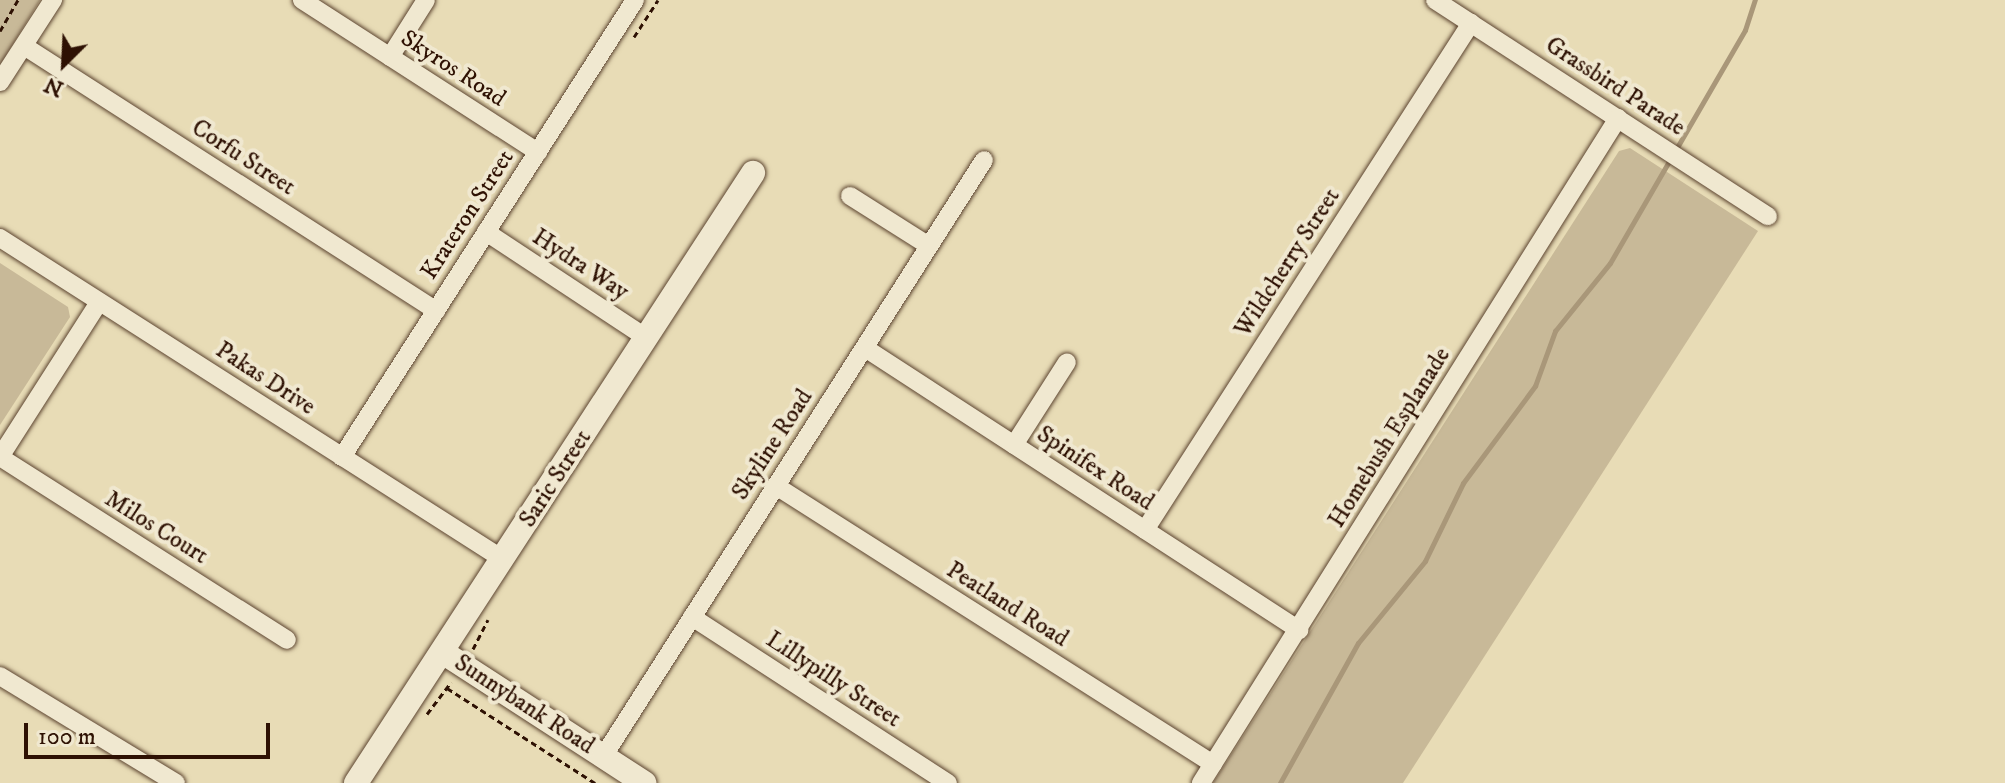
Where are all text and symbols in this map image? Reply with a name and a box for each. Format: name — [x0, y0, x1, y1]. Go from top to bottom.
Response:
north arrow — [24, 24, 104, 104]
street label: Skyros Road — [395, 24, 511, 114]
street label: Grassbird Parade — [1540, 31, 1690, 143]
text: N — [40, 70, 68, 102]
street label: Corfu Street — [186, 114, 300, 202]
street label: Krateron Street — [415, 145, 521, 285]
street label: Wildcherry Street — [1229, 183, 1347, 343]
street label: Hydra Way — [526, 223, 634, 307]
street label: Pakas Drive — [210, 336, 320, 422]
street label: Homebush Esplanade — [1323, 343, 1457, 533]
street label: Skyline Road — [727, 384, 819, 506]
street label: Spinifex Road — [1031, 421, 1159, 517]
street label: Saric Street — [514, 425, 598, 533]
street label: Milos Court — [99, 485, 213, 571]
street label: Peatland Road — [941, 556, 1073, 654]
street label: Lillypilly Street — [760, 626, 906, 734]
street label: Sunnybank Road — [449, 649, 599, 761]
scale bar — [28, 707, 274, 757]
text: 100 m — [38, 722, 96, 752]

